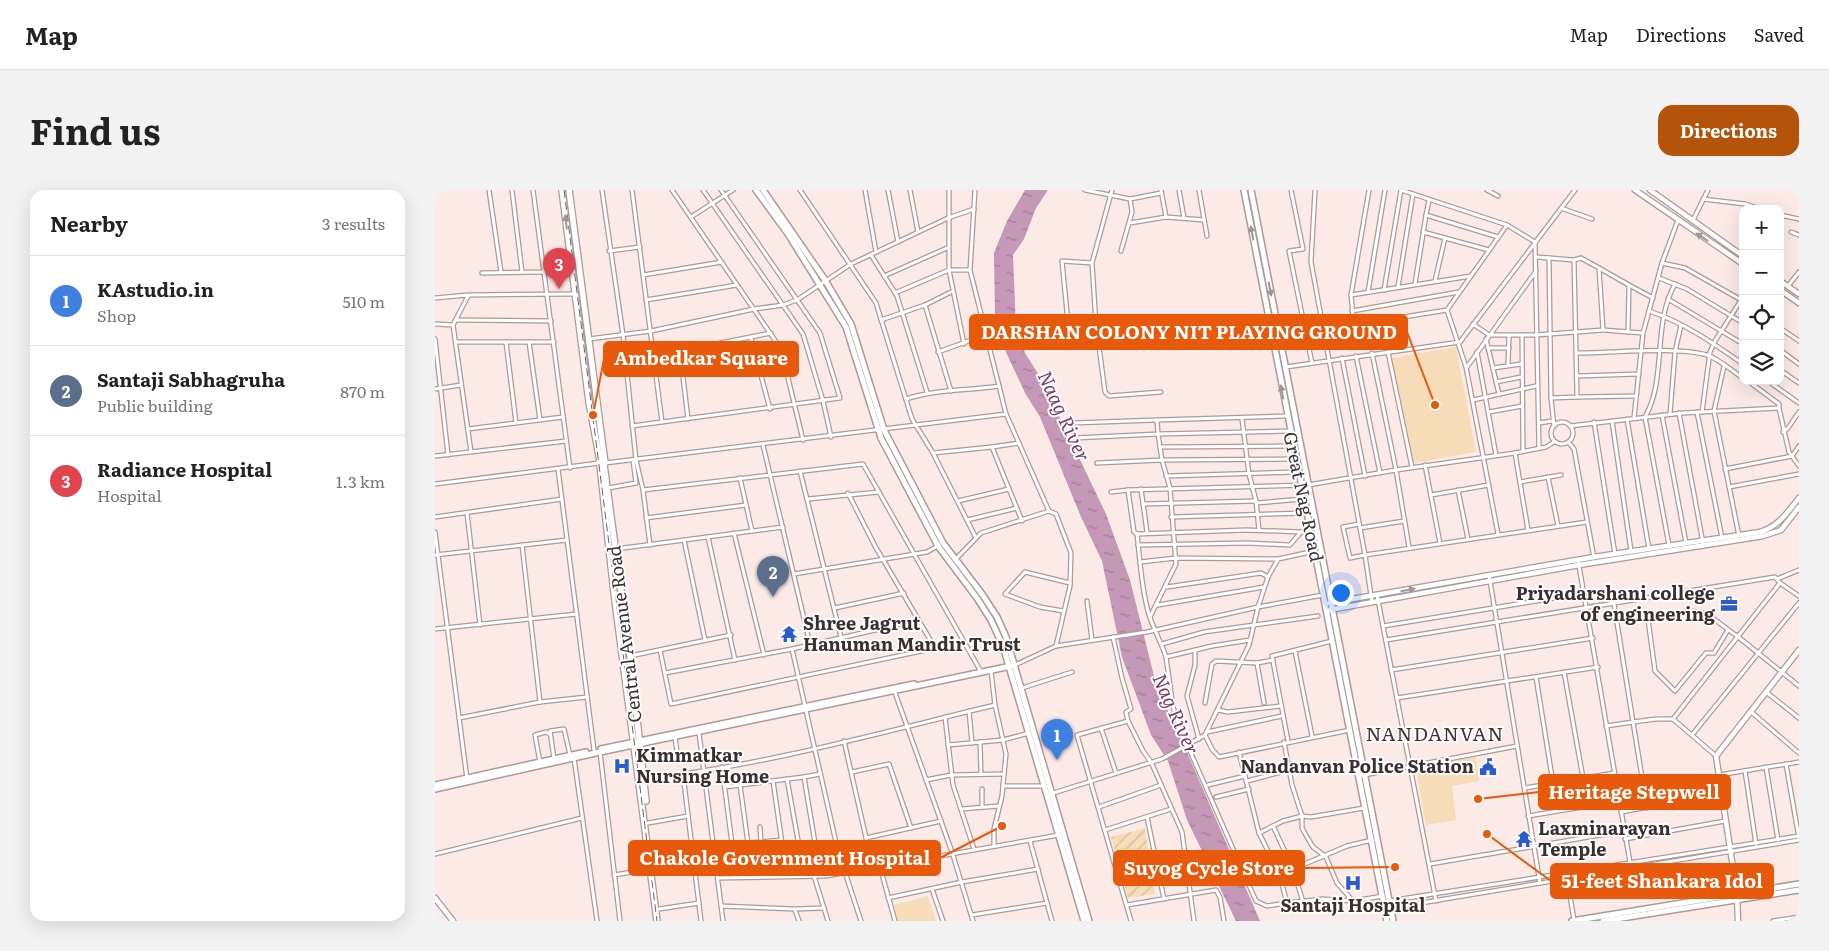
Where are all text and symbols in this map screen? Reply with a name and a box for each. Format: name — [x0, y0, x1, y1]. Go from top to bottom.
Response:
text: Map — [25, 17, 78, 52]
text: Map — [1570, 21, 1608, 48]
text: Directions — [1636, 21, 1726, 48]
text: Saved — [1754, 21, 1804, 48]
text: Find us — [30, 104, 160, 156]
button: Directions — [1658, 105, 1799, 156]
map controls — [1739, 205, 1784, 385]
button: + — [1739, 205, 1784, 250]
text: Nearby — [50, 207, 128, 238]
text: 3 results — [322, 211, 385, 235]
one-way arrow — [562, 214, 570, 230]
one-way arrow — [1248, 225, 1256, 241]
one-way arrow — [1696, 232, 1709, 241]
pin: 3 — [543, 248, 575, 289]
button: − — [1739, 250, 1784, 295]
text: KAstudio.in — [97, 275, 214, 303]
one-way arrow — [1266, 282, 1274, 297]
text: 1 — [63, 289, 69, 313]
text: 510 m — [342, 289, 385, 313]
button: locate — [1739, 295, 1784, 340]
text: Shop — [97, 303, 136, 327]
callout: DARSHAN COLONY NIT PLAYING GROUND — [970, 315, 1407, 349]
text: DARSHAN COLONY NIT PLAYING GROUND — [981, 317, 1397, 345]
button: layers — [1739, 340, 1784, 385]
callout: Ambedkar Square — [604, 342, 798, 376]
text: Ambedkar Square — [614, 343, 788, 371]
text: Santaji Sabhagruha — [97, 365, 285, 393]
water label: Naag River — [1032, 366, 1098, 466]
text: 2 — [62, 379, 70, 403]
text: 870 m — [340, 379, 385, 403]
one-way arrow — [1278, 384, 1286, 400]
text: Public building — [97, 393, 213, 417]
street label: Great Nag Road — [1278, 429, 1331, 564]
text: Radiance Hospital — [97, 455, 272, 483]
text: 3 — [62, 469, 70, 493]
text: 1.3 km — [336, 469, 385, 493]
text: Hospital — [97, 483, 162, 507]
street label: Central Avenue Road — [599, 544, 648, 724]
pin: 2 — [757, 556, 789, 597]
place label: Priyadarshani college of engineering — [1516, 579, 1716, 627]
your location — [1328, 580, 1354, 606]
one-way arrow — [1400, 585, 1416, 593]
office icon: Priyadarshani college of engineering — [1719, 594, 1739, 614]
place label: Shree Jagrut Hanuman Mandir Trust — [803, 609, 1021, 657]
temple icon: Shree Jagrut Hanuman Mandir Trust — [779, 624, 799, 644]
water label: Nag River — [1147, 669, 1207, 759]
pin: 1 — [1041, 719, 1073, 760]
district label: NANDANVAN — [1366, 719, 1504, 747]
place label: Kimmatkar Nursing Home — [636, 741, 769, 789]
place label: Nandanvan Police Station — [1240, 752, 1474, 779]
hospital icon: Kimmatkar Nursing Home — [612, 756, 632, 776]
public building icon: Nandanvan Police Station — [1478, 757, 1498, 777]
callout: Heritage Stepwell — [1539, 775, 1730, 809]
text: Heritage Stepwell — [1548, 777, 1720, 805]
place label: Laxminarayan Temple — [1538, 814, 1671, 862]
temple icon: Laxminarayan Temple — [1514, 829, 1534, 849]
callout: Chakole Government Hospital — [629, 841, 940, 875]
text: Chakole Government Hospital — [640, 843, 931, 871]
callout: Suyog Cycle Store — [1114, 851, 1304, 885]
text: Suyog Cycle Store — [1124, 853, 1294, 881]
callout: 51-feet Shankara Idol — [1551, 864, 1773, 898]
text: 51-feet Shankara Idol — [1561, 866, 1763, 894]
hospital icon: Santaji Hospital — [1343, 873, 1363, 893]
place label: Santaji Hospital — [1280, 891, 1426, 918]

